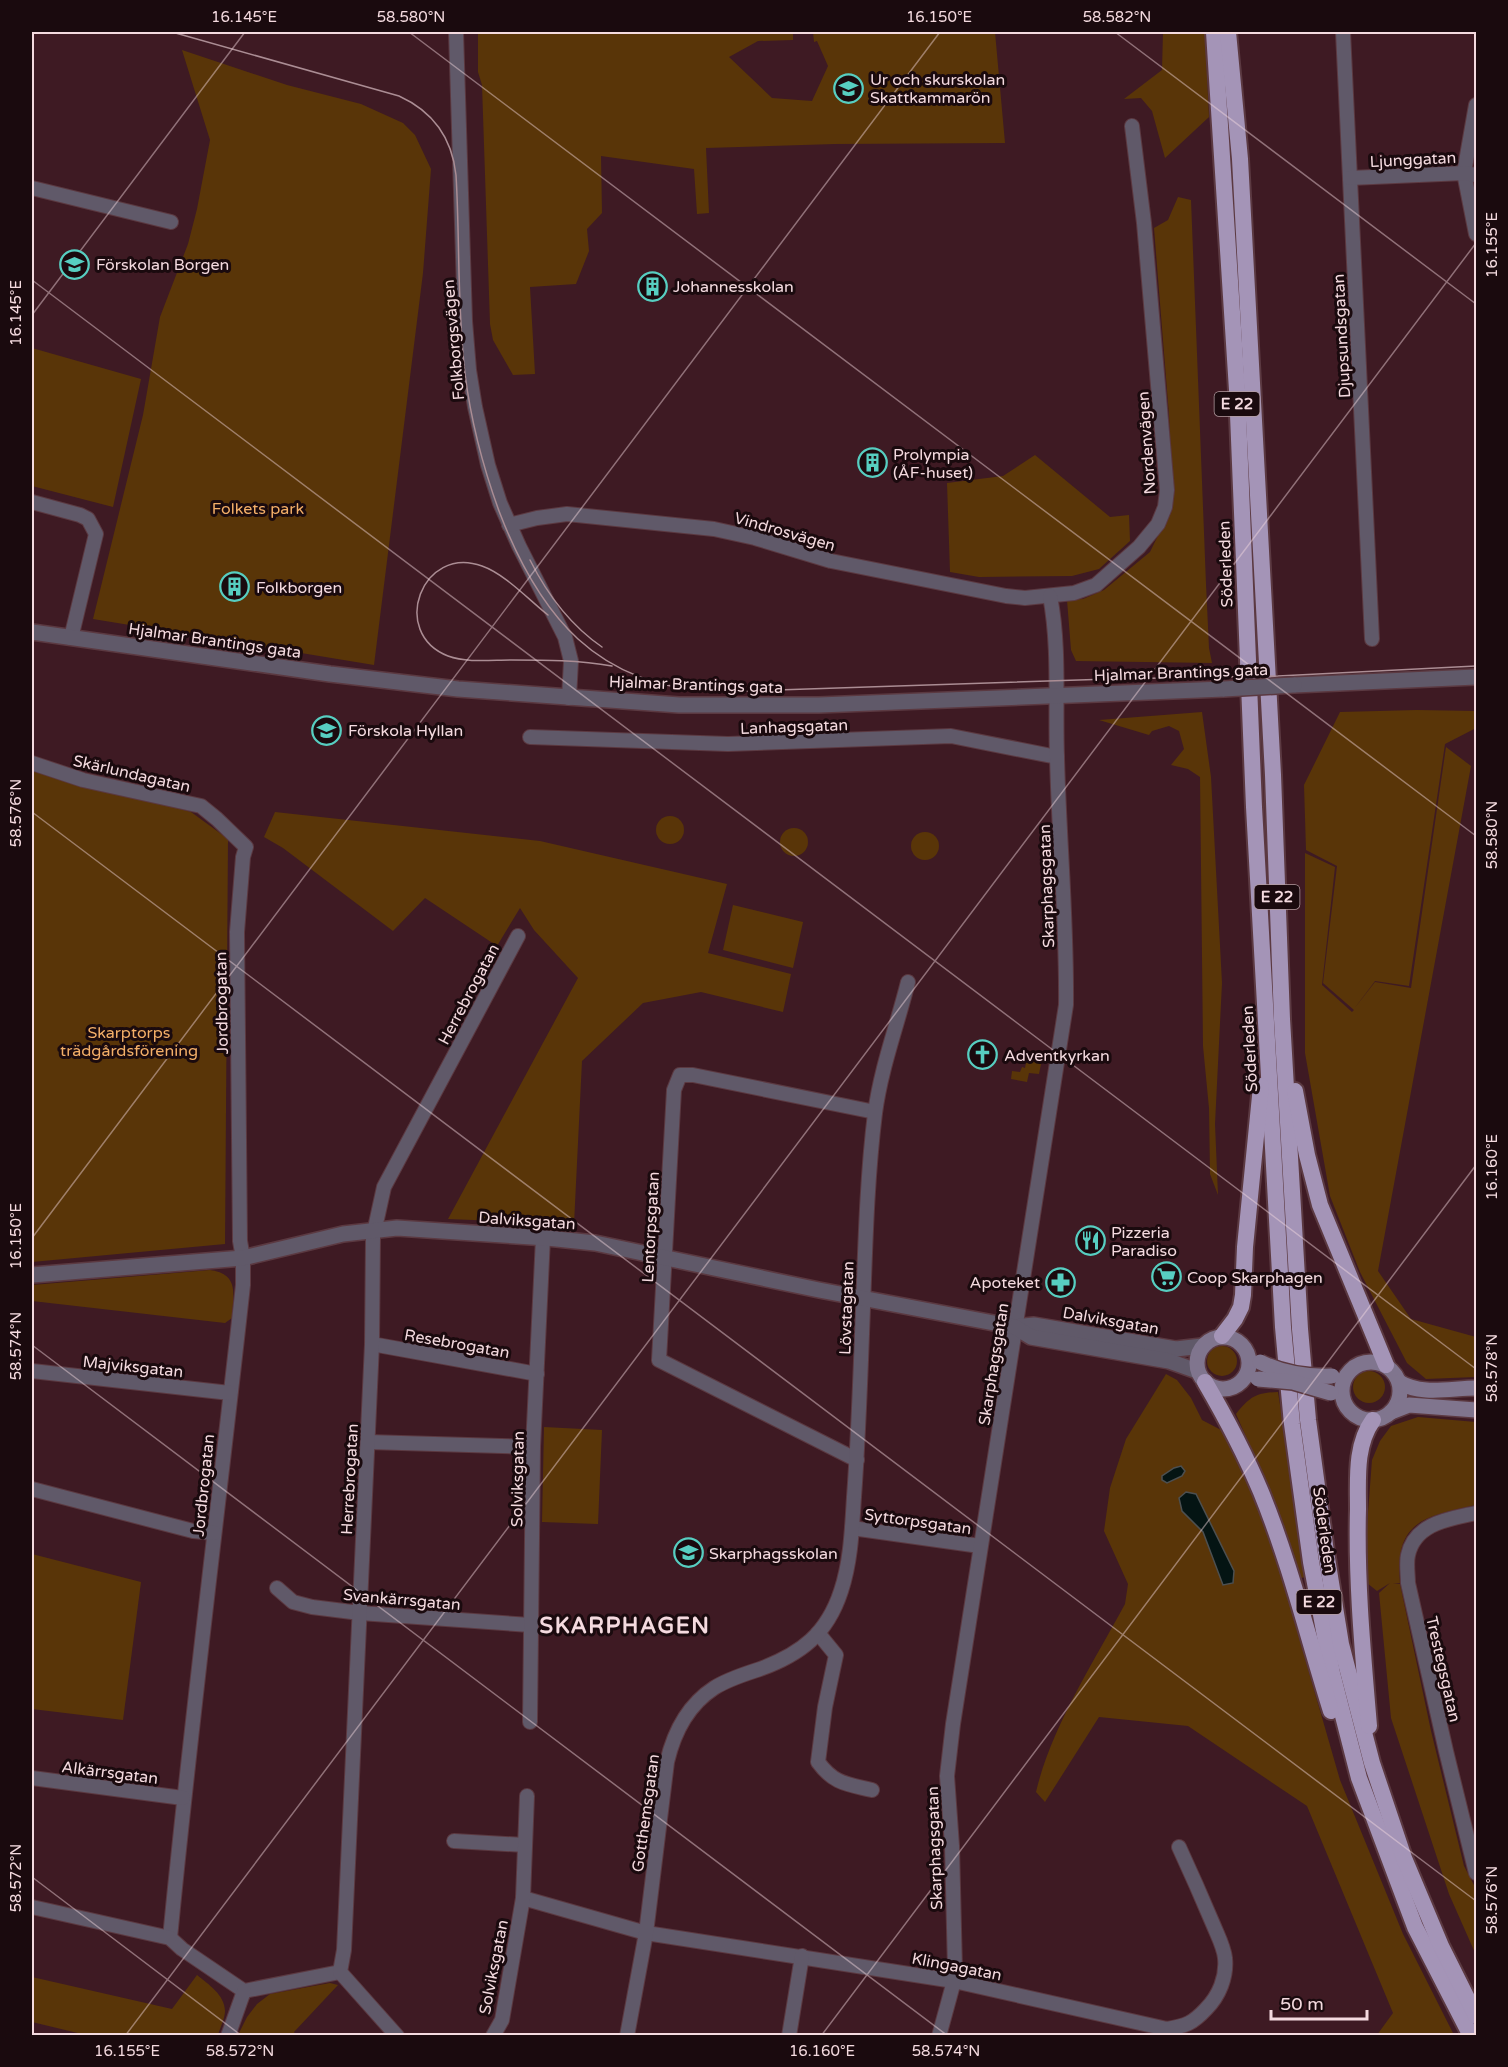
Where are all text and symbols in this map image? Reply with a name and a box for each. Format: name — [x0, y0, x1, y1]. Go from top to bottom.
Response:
text: 16.145°E — [211, 8, 277, 26]
text: 58.580°N — [377, 8, 445, 26]
text: 16.150°E — [906, 8, 972, 26]
text: 58.582°N — [1083, 8, 1151, 26]
place label: Ur och skurskolan Skattkammarön — [870, 70, 1005, 108]
school or university icon: Ur och skurskolan Skattkammarön — [833, 72, 865, 104]
street label: Ljunggatan — [1369, 148, 1457, 172]
text: 16.155°E — [1483, 212, 1501, 278]
school or university icon: Förskolan Borgen — [59, 248, 91, 280]
place label: Förskolan Borgen — [96, 255, 229, 275]
building icon: Johannesskolan — [636, 270, 668, 302]
street label: Djupsundsgatan — [1329, 273, 1355, 399]
place label: Johannesskolan — [673, 277, 794, 297]
street label: Folkborgsvägen — [439, 279, 469, 401]
text: 16.145°E — [7, 280, 25, 346]
street label: Nordenvägen — [1133, 391, 1161, 495]
road number: E 22 — [1214, 392, 1260, 416]
place label: Prolympia (ÅF-huset) — [893, 445, 973, 483]
building icon: Prolympia (ÅF-huset) — [856, 447, 888, 479]
park label: Folkets park — [212, 499, 304, 519]
street label: Vindrosvägen — [732, 508, 838, 556]
street label: Söderleden — [1214, 520, 1238, 608]
building icon: Folkborgen — [219, 571, 251, 603]
place label: Folkborgen — [256, 578, 342, 598]
street label: Hjalmar Brantings gata — [127, 619, 303, 663]
street label: Hjalmar Brantings gata — [1094, 660, 1269, 686]
street label: Hjalmar Brantings gata — [608, 672, 783, 698]
school or university icon: Förskola Hyllan — [311, 714, 343, 746]
street label: Lanhagsgatan — [740, 715, 848, 739]
place label: Förskola Hyllan — [348, 721, 463, 741]
street label: Skärlundagatan — [71, 751, 192, 797]
text: 58.576°N — [7, 779, 25, 847]
text: 58.580°N — [1483, 801, 1501, 869]
street label: Skarphagsgatan — [1035, 824, 1059, 948]
road number: E 22 — [1254, 885, 1300, 909]
street label: Herrebrogatan — [434, 941, 504, 1048]
street label: Jordbrogatan — [211, 952, 233, 1054]
street label: Söderleden — [1238, 1005, 1262, 1093]
park label: Skarptorps trädgårdsförening — [60, 1023, 198, 1061]
church icon: Adventkyrkan — [967, 1039, 999, 1071]
place label: Adventkyrkan — [1004, 1046, 1110, 1066]
text: 16.160°E — [1483, 1134, 1501, 1200]
street label: Lentorpsgatan — [638, 1171, 664, 1283]
text: 16.150°E — [7, 1203, 25, 1269]
street label: Dalviksgatan — [478, 1208, 576, 1234]
place label: Pizzeria Paradiso — [1111, 1223, 1177, 1261]
restaurant icon: Pizzeria Paradiso — [1074, 1225, 1106, 1257]
street label: Lövstagatan — [835, 1261, 859, 1355]
supermarket icon: Coop Skarphagen — [1150, 1261, 1182, 1293]
pharmacy icon: Apoteket — [1045, 1266, 1077, 1298]
place label: Coop Skarphagen — [1187, 1268, 1323, 1288]
place label: Apoteket — [970, 1273, 1040, 1293]
street label: Skarphagsgatan — [974, 1301, 1014, 1427]
street label: Dalviksgatan — [1061, 1303, 1161, 1339]
text: 58.574°N — [7, 1312, 25, 1380]
street label: Resebrogatan — [403, 1325, 511, 1363]
text: 58.578°N — [1483, 1334, 1501, 1402]
street label: Majviksgatan — [82, 1352, 184, 1382]
street label: Herrebrogatan — [337, 1423, 363, 1535]
street label: Solviksgatan — [507, 1431, 529, 1527]
street label: Jordbrogatan — [189, 1433, 219, 1537]
street label: Söderleden — [1308, 1486, 1340, 1575]
street label: Syttorpsgatan — [863, 1505, 973, 1539]
school or university icon: Skarphagsskolan — [672, 1537, 704, 1569]
place label: Skarphagsskolan — [709, 1544, 838, 1564]
street label: Svankärrsgatan — [342, 1585, 461, 1615]
road number: E 22 — [1296, 1590, 1342, 1614]
district label: SKARPHAGEN — [540, 1613, 710, 1639]
street label: Trestegsgatan — [1421, 1614, 1465, 1724]
street label: Gotthemsgatan — [628, 1753, 664, 1873]
street label: Alkärrsgatan — [60, 1757, 159, 1789]
street label: Skarphagsgatan — [923, 1786, 947, 1910]
text: 58.572°N — [7, 1844, 25, 1912]
text: 58.576°N — [1483, 1866, 1501, 1934]
street label: Solviksgatan — [475, 1918, 513, 2016]
street label: Klingagatan — [910, 1948, 1004, 1986]
scale bar — [1271, 1983, 1367, 2021]
text: 50 m — [1280, 1993, 1324, 2015]
text: 16.155°E — [94, 2042, 160, 2060]
text: 58.572°N — [206, 2042, 274, 2060]
text: 16.160°E — [789, 2042, 855, 2060]
text: 58.574°N — [912, 2042, 980, 2060]

